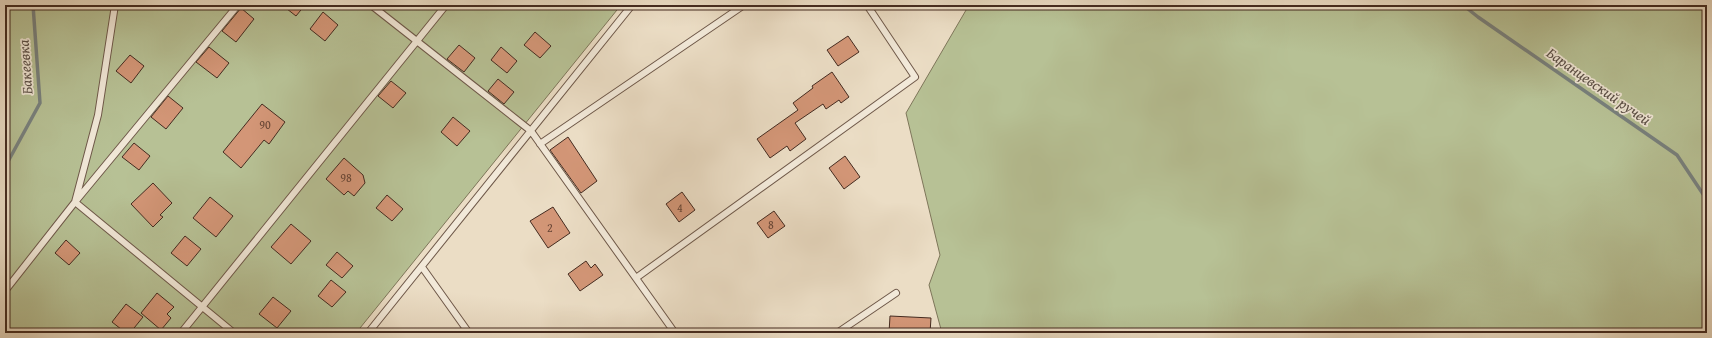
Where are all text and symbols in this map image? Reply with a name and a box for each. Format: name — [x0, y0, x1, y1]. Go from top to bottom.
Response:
water label: Бакеевка — [13, 39, 37, 95]
water label: Баранцевский ручей — [1543, 42, 1656, 130]
house number: 90 — [259, 116, 271, 133]
house number: 98 — [340, 169, 352, 186]
house number: 4 — [677, 199, 683, 216]
house number: 8 — [768, 216, 774, 233]
house number: 2 — [547, 219, 553, 236]

